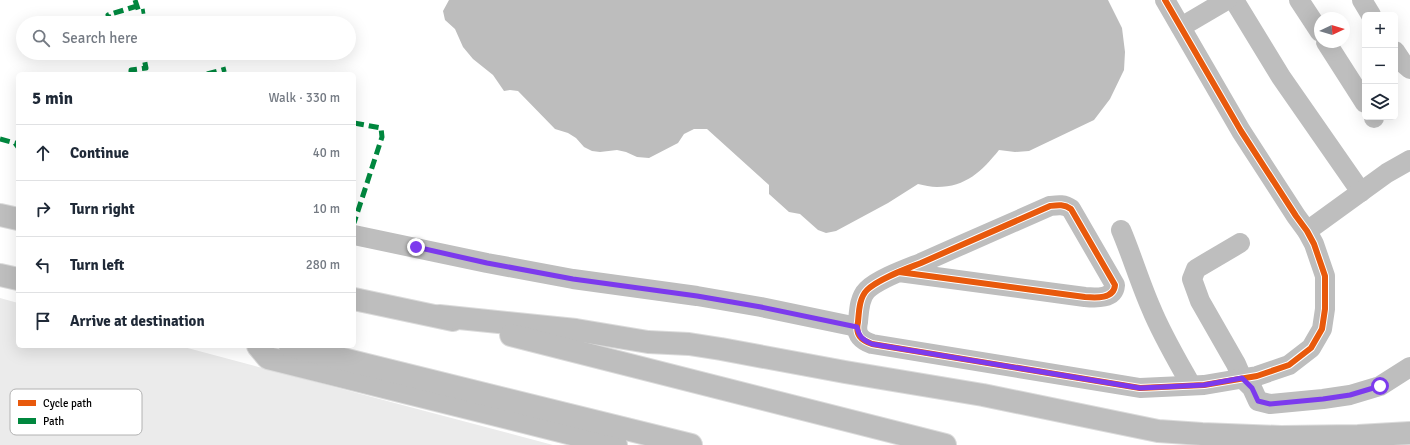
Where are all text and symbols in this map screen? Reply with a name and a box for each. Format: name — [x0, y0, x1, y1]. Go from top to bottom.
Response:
north arrow — [1314, 12, 1350, 48]
map controls — [1362, 12, 1398, 120]
button: + — [1362, 12, 1398, 48]
search box — [16, 16, 356, 60]
icon: search — [30, 27, 52, 49]
text: Search here — [62, 29, 138, 47]
button: − — [1362, 48, 1398, 84]
button: layers — [1362, 84, 1398, 120]
text: 5 min — [32, 88, 73, 109]
text: Walk · 330 m — [269, 90, 340, 106]
icon: ahead — [32, 142, 54, 164]
text: Continue — [70, 144, 129, 162]
text: 40 m — [313, 145, 340, 161]
icon: right — [32, 198, 54, 220]
text: Turn right — [70, 200, 135, 218]
text: 10 m — [313, 201, 340, 217]
route end — [407, 238, 425, 256]
icon: left — [32, 254, 54, 276]
text: Turn left — [70, 256, 124, 274]
text: 280 m — [306, 257, 340, 273]
icon: arrive — [32, 310, 54, 332]
text: Arrive at destination — [70, 312, 205, 330]
route start — [1371, 377, 1389, 395]
legend — [10, 389, 142, 435]
text: Cycle path — [43, 397, 92, 410]
text: Path — [43, 415, 64, 428]

